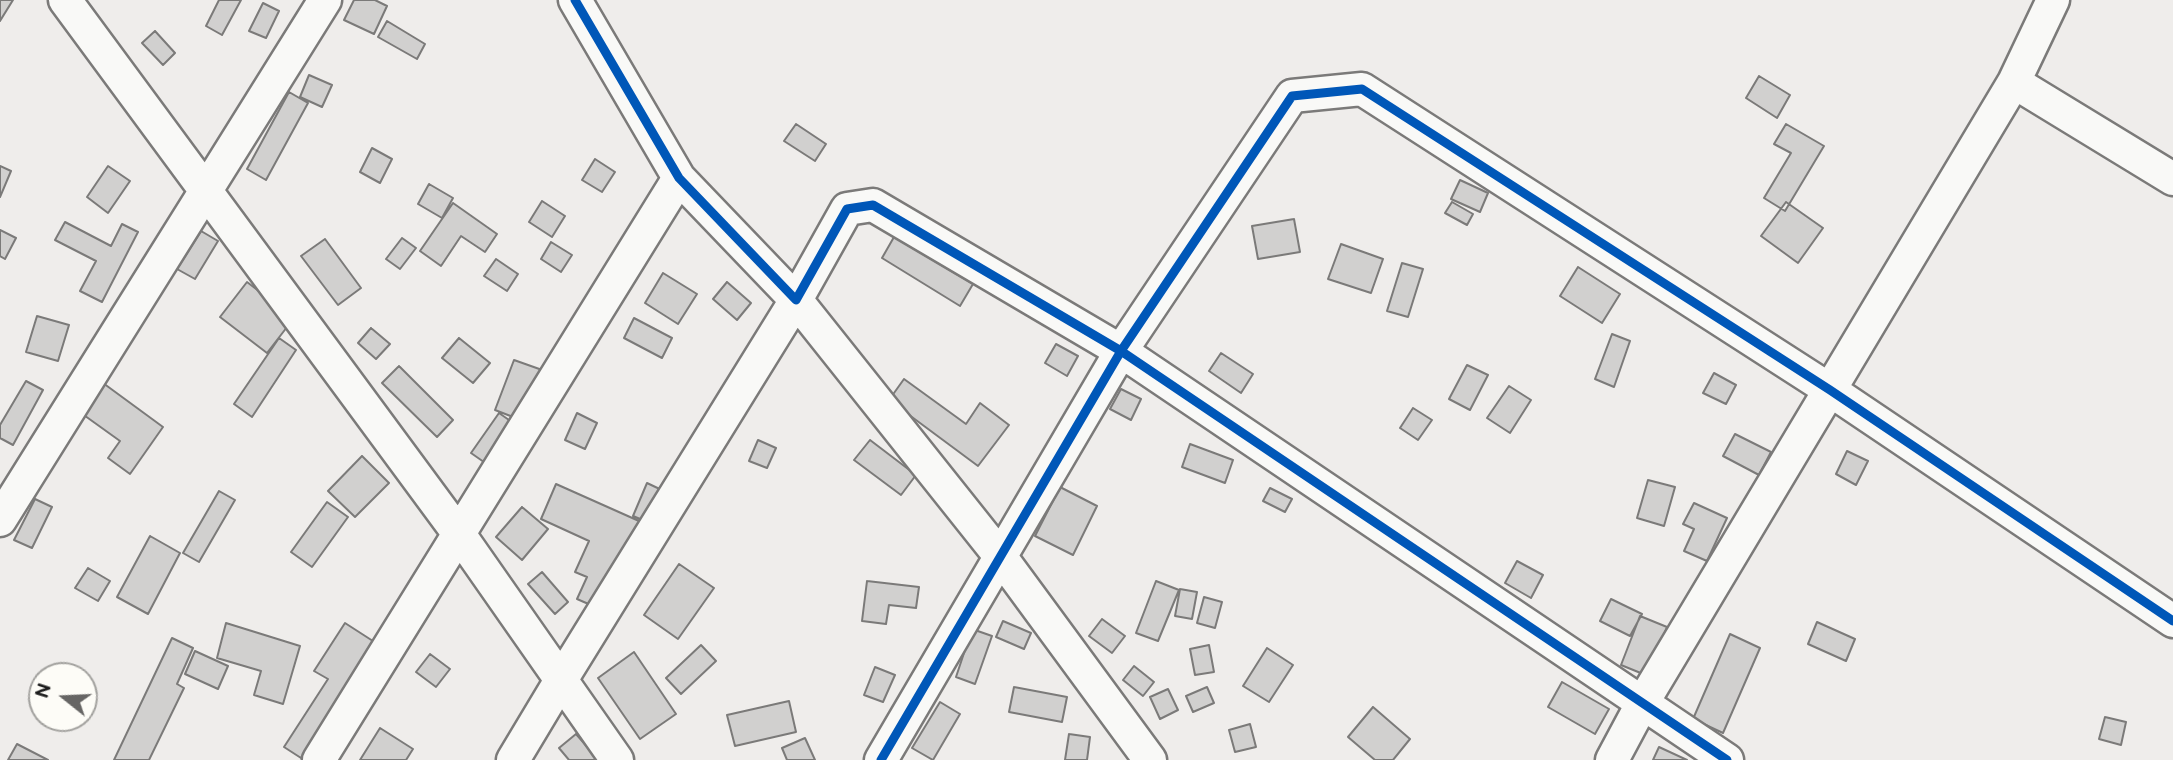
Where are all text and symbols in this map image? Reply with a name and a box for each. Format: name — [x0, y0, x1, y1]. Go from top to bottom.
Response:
north arrow — [28, 662, 98, 732]
text: N — [31, 681, 58, 701]

